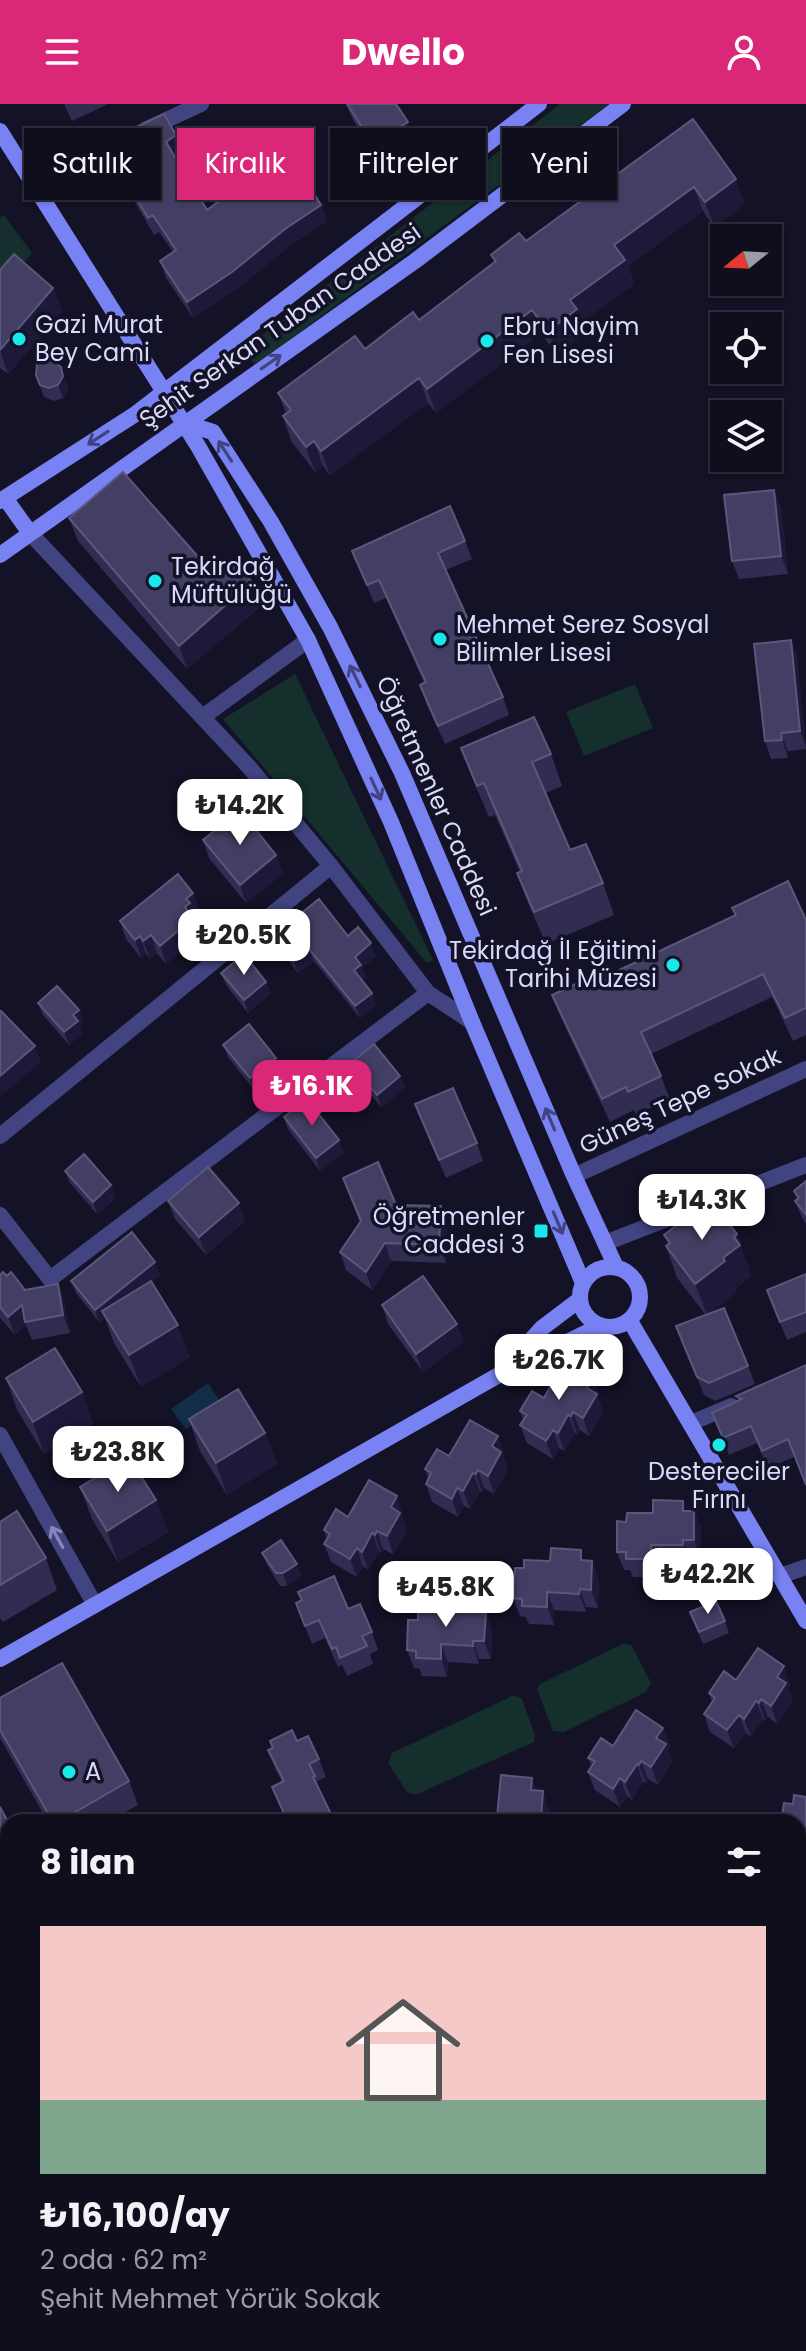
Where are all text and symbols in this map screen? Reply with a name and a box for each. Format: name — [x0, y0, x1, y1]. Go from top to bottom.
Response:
text: Dwello — [341, 27, 465, 78]
icon: menu — [40, 30, 84, 74]
icon: person — [722, 30, 766, 74]
chip: Satılık — [24, 128, 161, 200]
chip: Kiralık — [177, 128, 314, 200]
chip: Filtreler — [330, 128, 486, 200]
chip: Yeni — [502, 128, 617, 200]
street label: Şehit Serkan Tuban Caddesi — [132, 216, 427, 436]
north arrow — [710, 224, 782, 296]
map controls — [710, 224, 782, 472]
place label: Gazi Murat Bey Cami — [35, 308, 163, 369]
place label: Ebru Nayim Fen Lisesi — [503, 310, 640, 371]
button: locate — [710, 312, 782, 384]
marker: Gazi Murat Bey Cami — [10, 330, 28, 348]
marker: Ebru Nayim Fen Lisesi — [478, 332, 496, 350]
one-way arrow — [259, 354, 281, 370]
button: layers — [710, 400, 782, 472]
one-way arrow — [87, 430, 109, 447]
one-way arrow — [217, 440, 233, 463]
place label: Tekirdağ Müftülüğü — [171, 550, 292, 611]
marker: Tekirdağ Müftülüğü — [146, 572, 164, 590]
place label: Mehmet Serez Sosyal Bilimler Lisesi — [456, 608, 709, 669]
marker: Mehmet Serez Sosyal Bilimler Lisesi — [431, 630, 449, 648]
one-way arrow — [347, 665, 362, 689]
street label: Öğretmenler Caddesi — [369, 671, 504, 921]
one-way arrow — [369, 777, 384, 801]
pin: ₺14.2K — [175, 779, 305, 847]
text: ₺14.2K — [195, 787, 285, 823]
pin: ₺20.5K — [179, 909, 309, 977]
text: ₺20.5K — [196, 917, 292, 953]
place label: Tekirdağ İl Eğitimi Tarihi Müzesi — [449, 934, 657, 995]
marker: Tekirdağ İl Eğitimi Tarihi Müzesi — [664, 956, 682, 974]
street label: Güneş Tepe Sokak — [574, 1039, 787, 1162]
pin: ₺16.1K — [247, 1060, 377, 1128]
text: ₺16.1K — [270, 1068, 354, 1104]
one-way arrow — [541, 1107, 556, 1132]
pin: ₺14.3K — [637, 1174, 767, 1242]
text: ₺14.3K — [657, 1182, 747, 1218]
place label: Öğretmenler Caddesi 3 — [373, 1200, 525, 1261]
one-way arrow — [551, 1210, 566, 1235]
marker: Öğretmenler Caddesi 3 — [532, 1222, 550, 1240]
pin: ₺26.7K — [494, 1334, 624, 1402]
text: ₺26.7K — [513, 1342, 605, 1378]
pin: ₺23.8K — [53, 1426, 183, 1494]
text: ₺23.8K — [71, 1434, 165, 1470]
marker: Destereciler Fırını — [710, 1436, 728, 1454]
place label: Destereciler Fırını — [648, 1455, 790, 1516]
one-way arrow — [48, 1525, 64, 1549]
pin: ₺42.2K — [643, 1548, 773, 1616]
text: ₺42.2K — [661, 1556, 755, 1592]
pin: ₺45.8K — [381, 1561, 511, 1629]
text: ₺45.8K — [397, 1569, 495, 1605]
place label: A — [85, 1755, 101, 1788]
marker: A — [60, 1763, 78, 1781]
text: 8 ilan — [40, 1838, 135, 1886]
icon: filters — [722, 1840, 766, 1884]
icon: home — [331, 1978, 475, 2122]
text: ₺16,100/ay — [40, 2191, 230, 2239]
text: 2 oda · 62 m² — [40, 2242, 207, 2278]
text: Şehit Mehmet Yörük Sokak — [40, 2281, 380, 2317]

